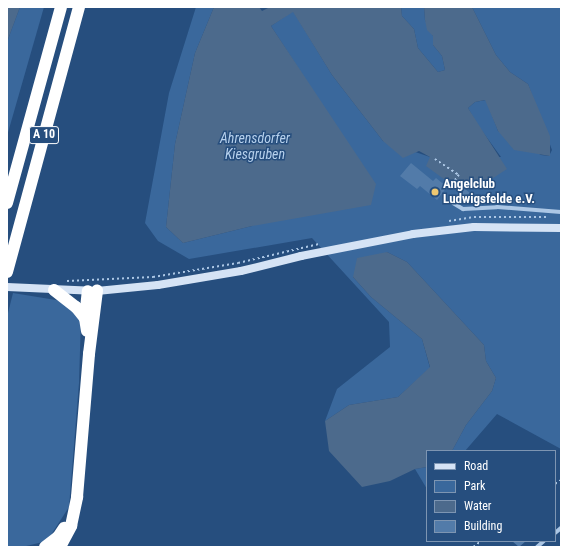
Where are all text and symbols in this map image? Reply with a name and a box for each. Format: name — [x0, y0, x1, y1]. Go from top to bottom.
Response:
road number: A 10 — [28, 125, 60, 145]
water label: Ahrensdorfer Kiesgruben — [220, 130, 290, 162]
place label: Angelclub Ludwigsfelde e.V. — [443, 177, 535, 208]
marker: Angelclub Ludwigsfelde e.V. — [430, 187, 440, 197]
legend — [426, 450, 556, 542]
text: Road — [464, 459, 488, 473]
text: Park — [464, 479, 485, 493]
text: Water — [464, 499, 492, 513]
text: Building — [464, 519, 502, 533]

